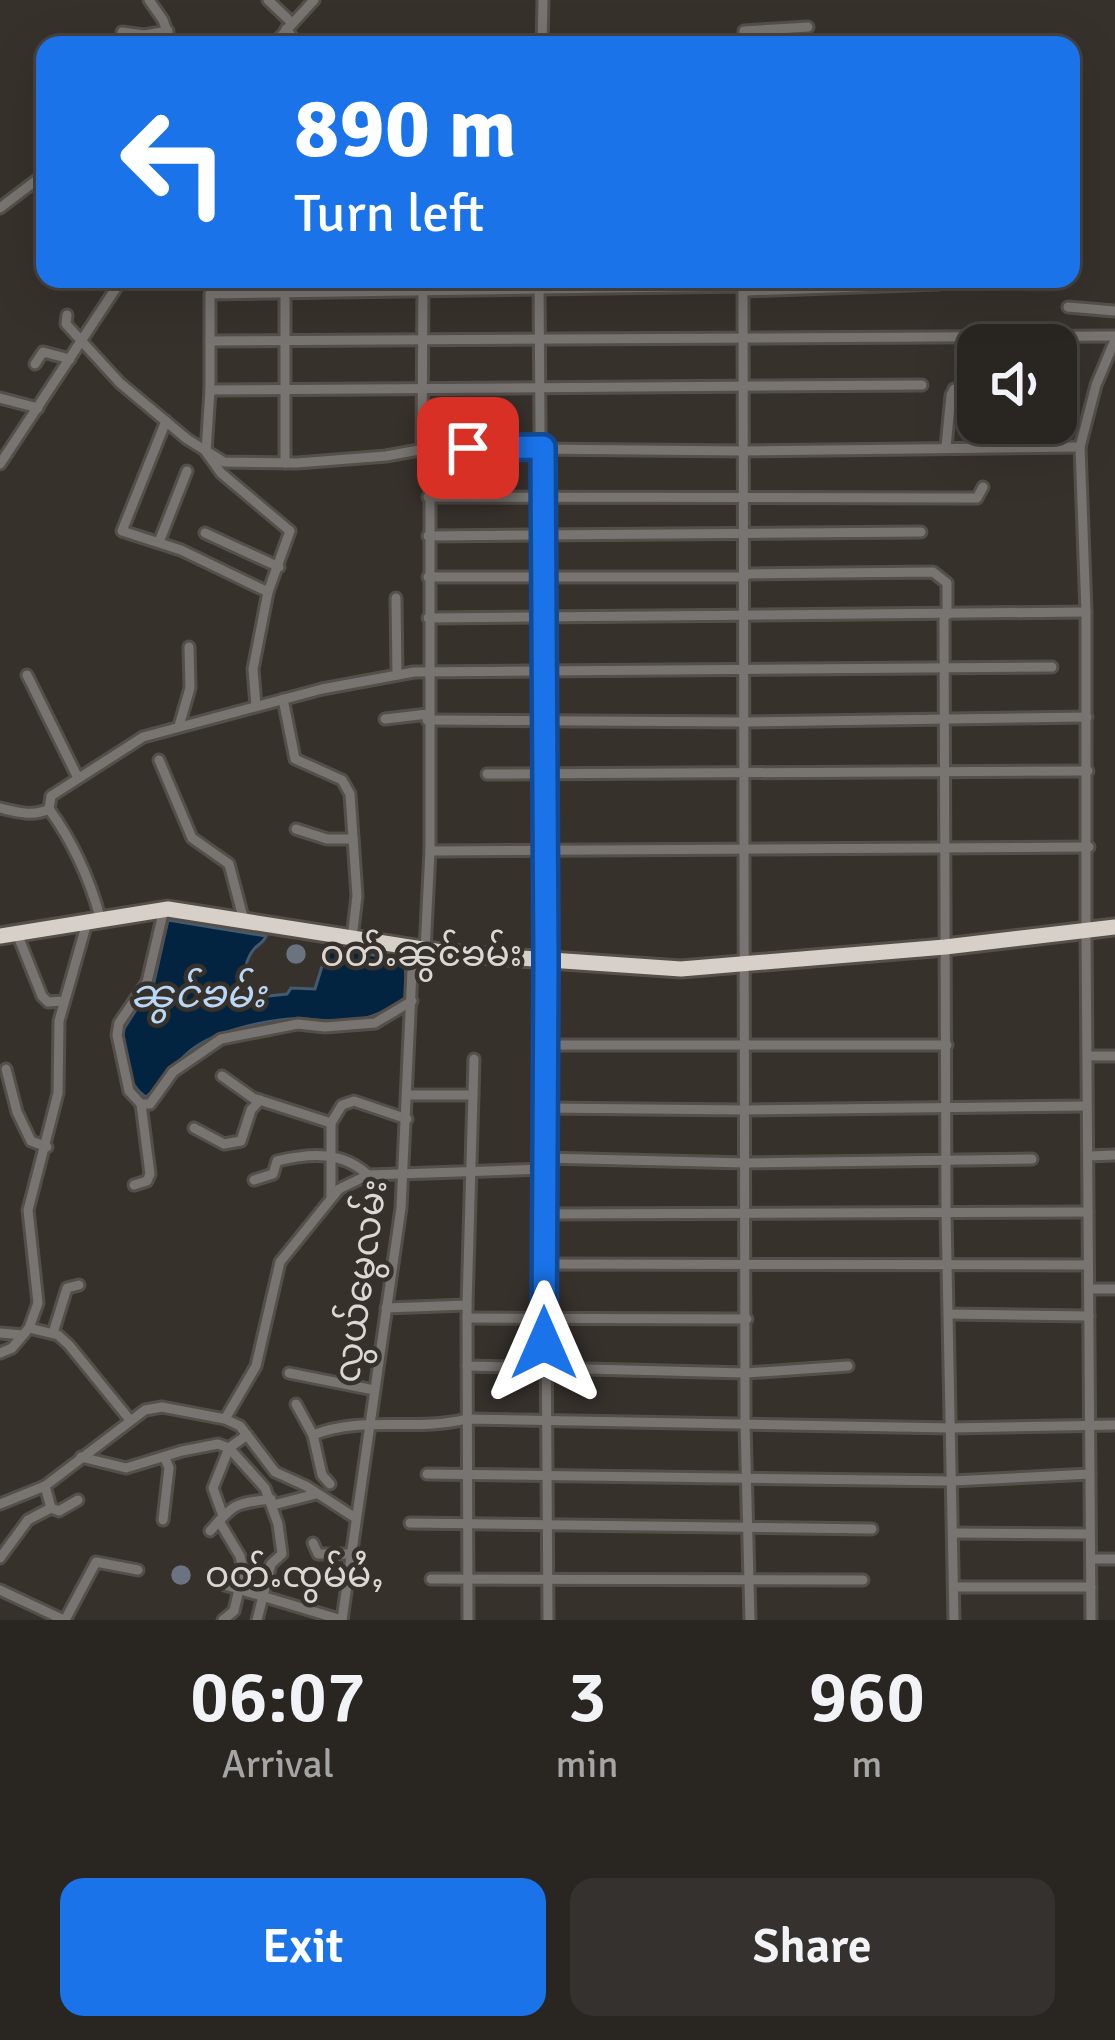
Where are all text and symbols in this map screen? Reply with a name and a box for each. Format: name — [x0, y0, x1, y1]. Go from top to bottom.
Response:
text: 890 m — [294, 77, 516, 181]
icon: left — [96, 84, 252, 240]
text: Turn left — [294, 180, 484, 247]
map controls — [957, 324, 1077, 444]
button: sound — [957, 324, 1077, 444]
pin — [417, 397, 519, 499]
icon: arrive — [435, 415, 501, 481]
place label: ဝတ်ႉၼွင်ၶမ်း — [320, 929, 522, 982]
marker: ဝတ်ႉၼွင်ၶမ်း — [283, 941, 309, 967]
water label: ၼွင်ၶမ်း — [130, 967, 268, 1024]
street label: လွယ်မွေလမ်း — [321, 1176, 402, 1386]
position arrow — [481, 1280, 607, 1406]
place label: ဝတ်ႉၸွမ်မႆႇ — [205, 1550, 384, 1603]
marker: ဝတ်ႉၸွမ်မႆႇ — [168, 1562, 194, 1588]
text: 06:07 — [190, 1653, 366, 1742]
text: 3 — [568, 1653, 607, 1742]
text: 960 — [808, 1653, 925, 1742]
text: Arrival — [222, 1740, 334, 1788]
text: min — [556, 1740, 619, 1788]
text: m — [851, 1740, 882, 1788]
button: Exit — [60, 1878, 546, 2016]
button: Share — [570, 1878, 1055, 2016]

